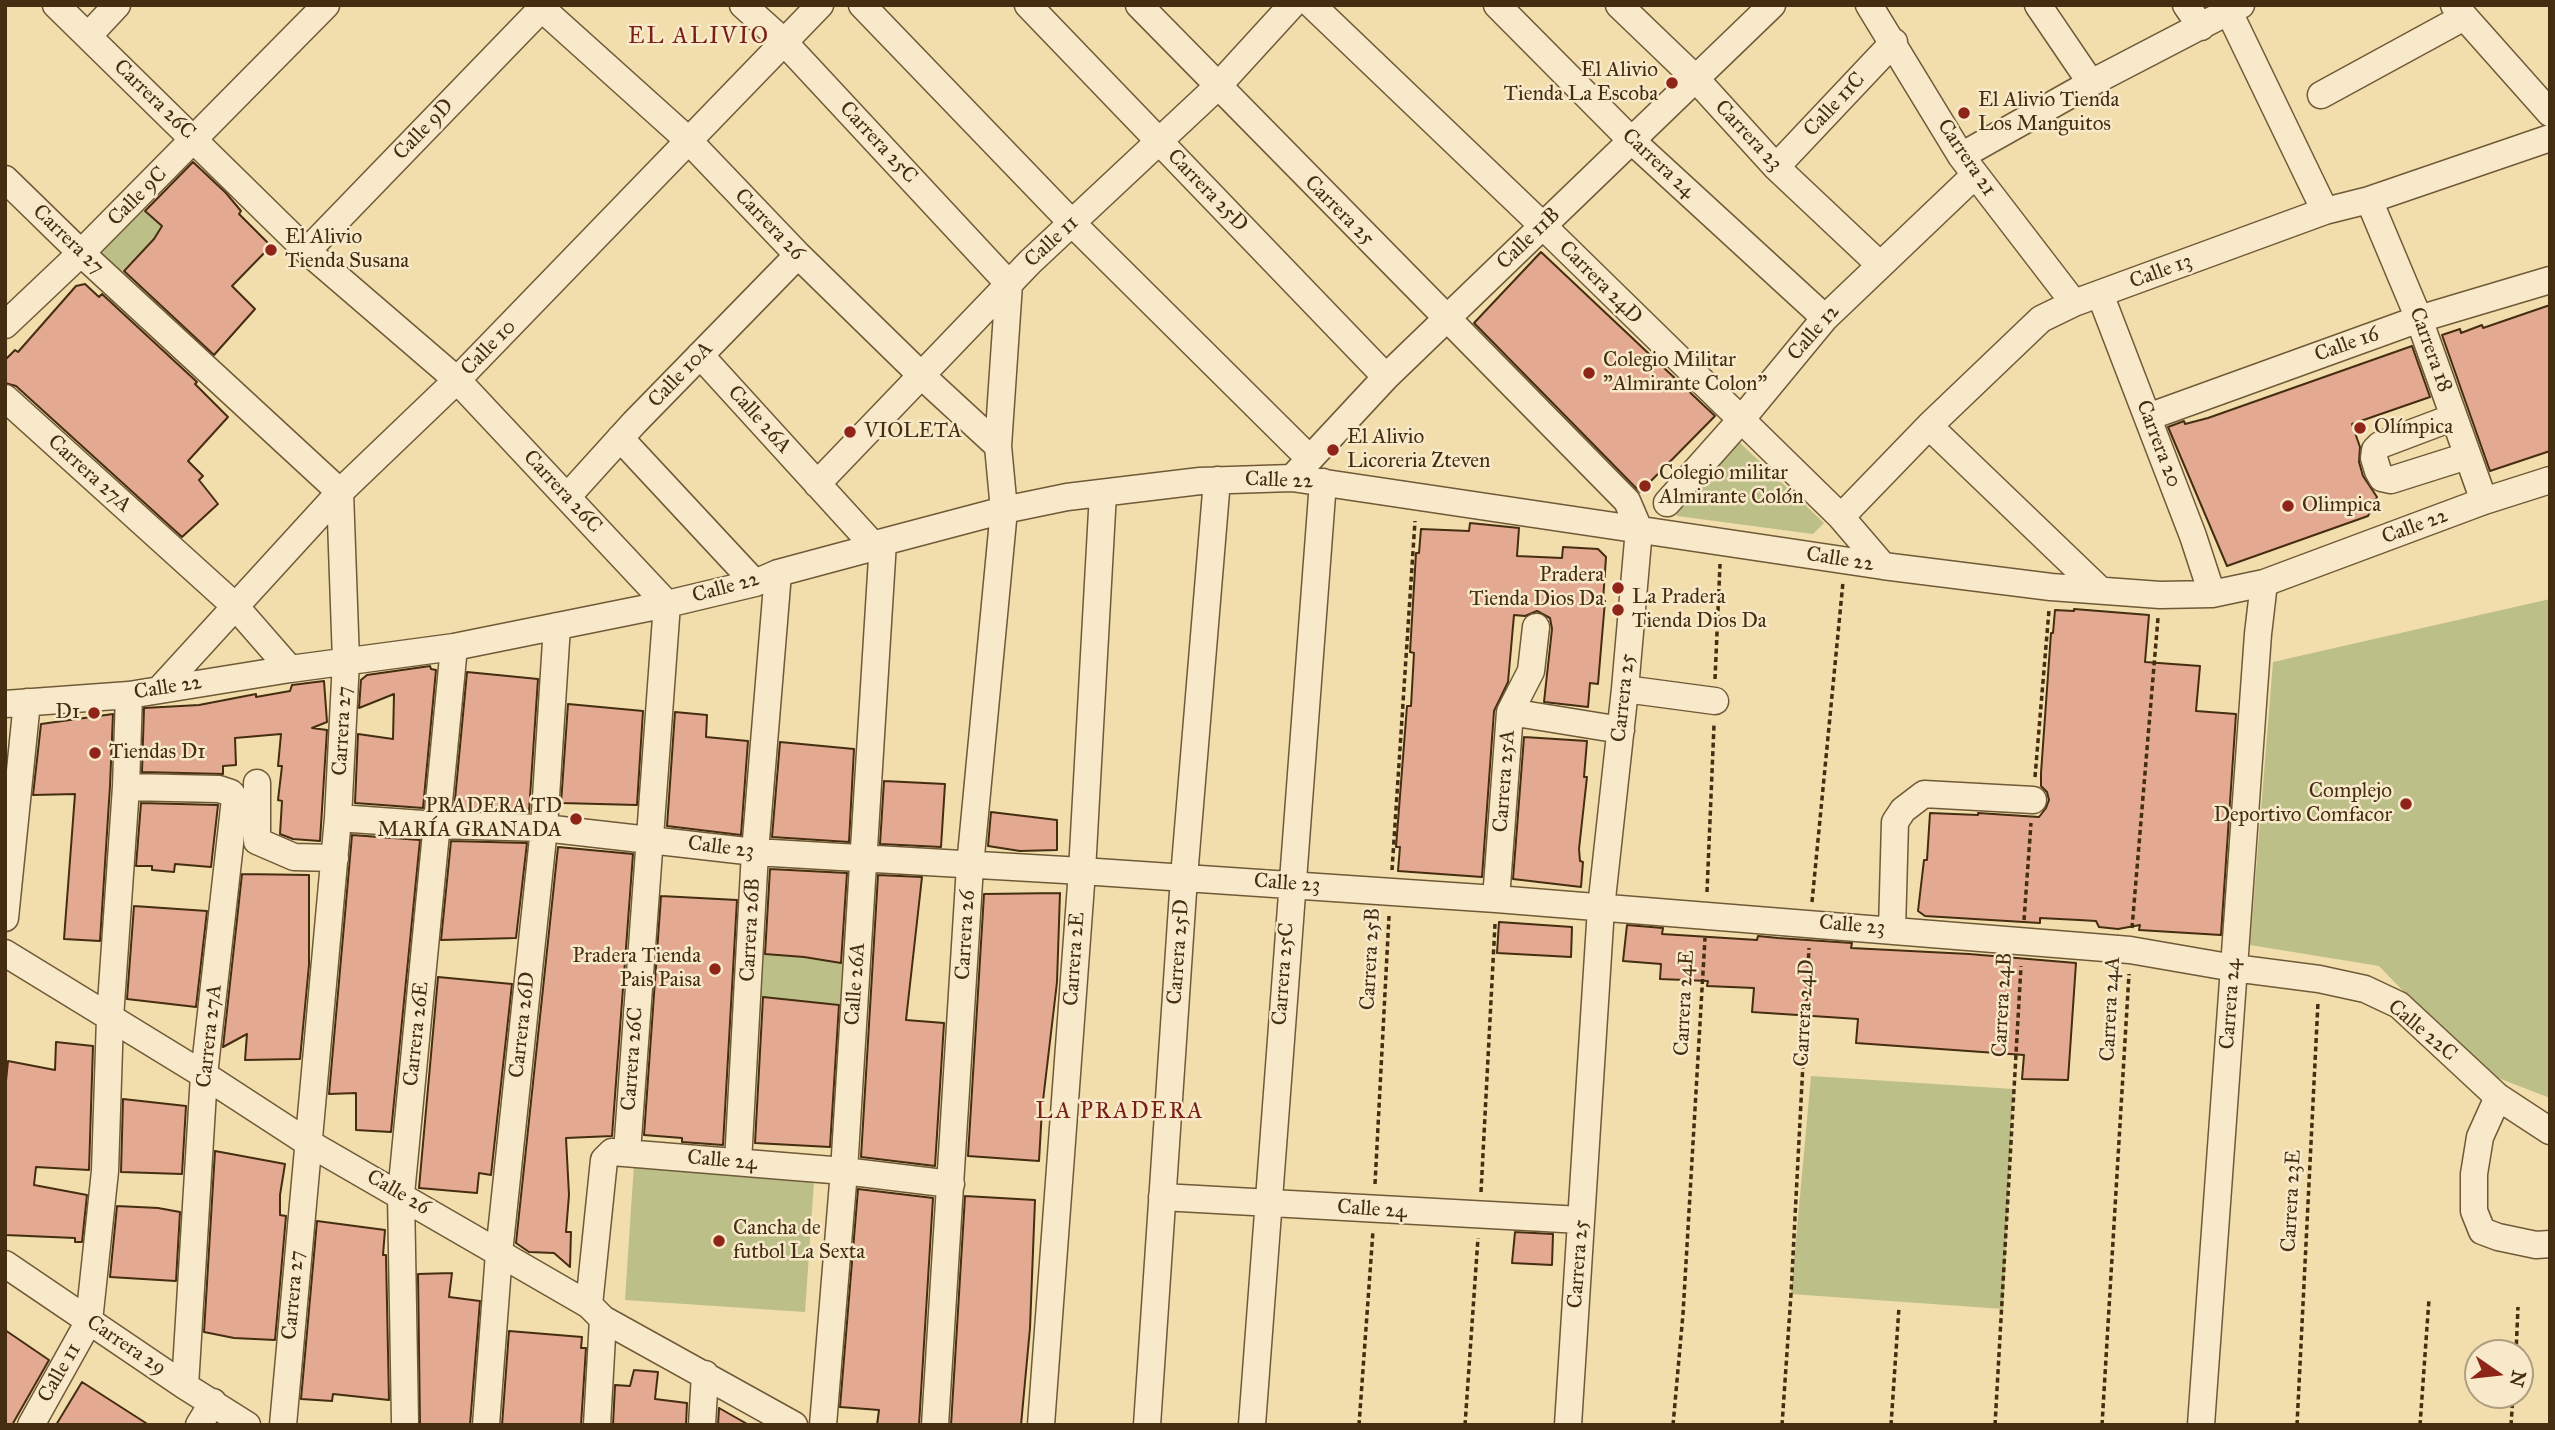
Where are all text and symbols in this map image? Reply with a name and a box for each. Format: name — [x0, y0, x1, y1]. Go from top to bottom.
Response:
district label: EL ALIVIO — [629, 23, 769, 51]
street label: Carrera 26C — [108, 55, 200, 145]
place label: El Alivio Tienda La Escoba — [1504, 58, 1658, 108]
street label: Calle 11C — [1799, 68, 1871, 142]
marker: El Alivio Tienda La Escoba — [1664, 75, 1680, 91]
place label: El Alivio Tienda Los Manguitos — [1978, 88, 2119, 138]
street label: Calle 9D — [389, 94, 459, 166]
street label: Carrera 23 — [1709, 95, 1787, 177]
street label: Carrera 25C — [834, 97, 922, 189]
marker: El Alivio Tienda Los Manguitos — [1956, 105, 1972, 121]
street label: Carrera 21 — [1931, 115, 2001, 201]
street label: Carrera 24 — [1616, 124, 1700, 204]
street label: Carrera 25D — [1161, 144, 1253, 238]
street label: Calle 9C — [103, 162, 173, 232]
street label: Carrera 25 — [1299, 171, 1379, 251]
street label: Carrera 26 — [729, 184, 809, 266]
street label: Carrera 27 — [27, 200, 109, 280]
street label: Calle 11B — [1492, 203, 1566, 275]
street label: Calle 11 — [1020, 211, 1084, 273]
place label: El Alivio Tienda Susana — [285, 225, 409, 275]
street label: Carrera 24D — [1553, 236, 1647, 330]
marker: El Alivio Tienda Susana — [263, 242, 279, 258]
street label: Calle 13 — [2126, 249, 2196, 295]
street label: Calle 12 — [1783, 300, 1845, 366]
street label: Carrera 18 — [2403, 304, 2457, 396]
street label: Calle 10 — [456, 315, 522, 381]
street label: Calle 16 — [2311, 322, 2383, 368]
street label: Calle 10A — [643, 337, 719, 413]
place label: Colegio Militar "Almirante Colon" — [1603, 348, 1767, 398]
marker: Colegio Militar "Almirante Colon" — [1581, 365, 1597, 381]
street label: Calle 26A — [722, 381, 796, 459]
street label: Carrera 20 — [2130, 397, 2186, 491]
place label: Olímpica — [2374, 415, 2453, 441]
place label: VIOLETA — [864, 419, 962, 445]
marker: Olímpica — [2352, 420, 2368, 436]
marker: VIOLETA — [842, 424, 858, 440]
place label: El Alivio Licoreria Zteven — [1347, 425, 1490, 475]
street label: Carrera 27A — [42, 430, 136, 518]
marker: El Alivio Licoreria Zteven — [1325, 442, 1341, 458]
street label: Carrera 26C — [517, 445, 607, 539]
place label: Colegio militar Almirante Colón — [1659, 461, 1804, 511]
street label: Calle 22 — [1244, 467, 1314, 495]
marker: Colegio militar Almirante Colón — [1637, 478, 1653, 494]
place label: Olimpica — [2302, 493, 2381, 519]
marker: Olimpica — [2280, 498, 2296, 514]
street label: Calle 22 — [2379, 503, 2451, 551]
street label: Calle 22 — [1804, 542, 1876, 578]
place label: Pradera Tienda Dios Da — [1469, 563, 1604, 613]
street label: Calle 22 — [690, 567, 762, 609]
marker: Pradera Tienda Dios Da — [1610, 580, 1626, 596]
place label: La Pradera Tienda Dios Da — [1632, 585, 1767, 635]
marker: La Pradera Tienda Dios Da — [1610, 602, 1626, 618]
street label: Carrera 25 — [1607, 653, 1641, 743]
street label: Calle 22 — [132, 670, 204, 706]
street label: Carrera 27 — [328, 686, 358, 776]
place label: D1 — [55, 700, 80, 726]
marker: D1 — [86, 705, 102, 721]
street label: Carrera 25A — [1489, 729, 1521, 833]
place label: Tiendas D1 — [109, 740, 206, 766]
marker: Tiendas D1 — [87, 745, 103, 761]
place label: Complejo Deportivo Comfacor — [2213, 779, 2392, 829]
place label: PRADERA TD MARÍA GRANADA — [377, 794, 562, 844]
marker: Complejo Deportivo Comfacor — [2398, 796, 2414, 812]
marker: PRADERA TD MARÍA GRANADA — [568, 811, 584, 827]
street label: Calle 23 — [686, 831, 756, 865]
street label: Calle 23 — [1253, 869, 1321, 899]
street label: Carrera 26B — [736, 878, 766, 982]
street label: Carrera 26 — [951, 889, 981, 981]
street label: Carrera 25D — [1163, 899, 1195, 1005]
street label: Carrera 25B — [1356, 907, 1386, 1011]
street label: Carrera 2E — [1059, 911, 1091, 1007]
street label: Calle 23 — [1818, 911, 1886, 941]
street label: Carrera 25C — [1268, 922, 1300, 1026]
street label: Calle 26A — [841, 942, 871, 1026]
place label: Pradera Tienda Pais Paisa — [572, 944, 701, 994]
street label: Carrera 24E — [1670, 949, 1700, 1057]
street label: Carrera 24B — [1988, 952, 2018, 1058]
street label: Carrera 24A — [2096, 956, 2126, 1062]
street label: Carrera 24 — [2215, 958, 2247, 1050]
street label: Carrera 24D — [1790, 959, 1820, 1067]
marker: Pradera Tienda Pais Paisa — [707, 961, 723, 977]
street label: Carrera 26D — [505, 971, 541, 1079]
street label: Carrera 26E — [399, 980, 435, 1088]
street label: Carrera 27A — [192, 983, 228, 1089]
street label: Calle 22C — [2382, 995, 2462, 1067]
street label: Carrera 26C — [617, 1006, 649, 1112]
district label: LA PRADERA — [1037, 1098, 1203, 1126]
street label: Calle 24 — [686, 1145, 758, 1177]
street label: Carrera 23E — [2277, 1149, 2307, 1253]
street label: Calle 26 — [362, 1165, 434, 1221]
street label: Calle 24 — [1336, 1195, 1408, 1225]
place label: Cancha de futbol La Sexta — [733, 1216, 865, 1266]
street label: Carrera 25 — [1563, 1219, 1595, 1309]
marker: Cancha de futbol La Sexta — [711, 1233, 727, 1249]
street label: Carrera 27 — [278, 1249, 310, 1341]
street label: Carrera 29 — [81, 1310, 171, 1382]
street label: Calle 11 — [33, 1339, 87, 1407]
north arrow — [2464, 1339, 2534, 1409]
text: N — [2505, 1368, 2531, 1389]

